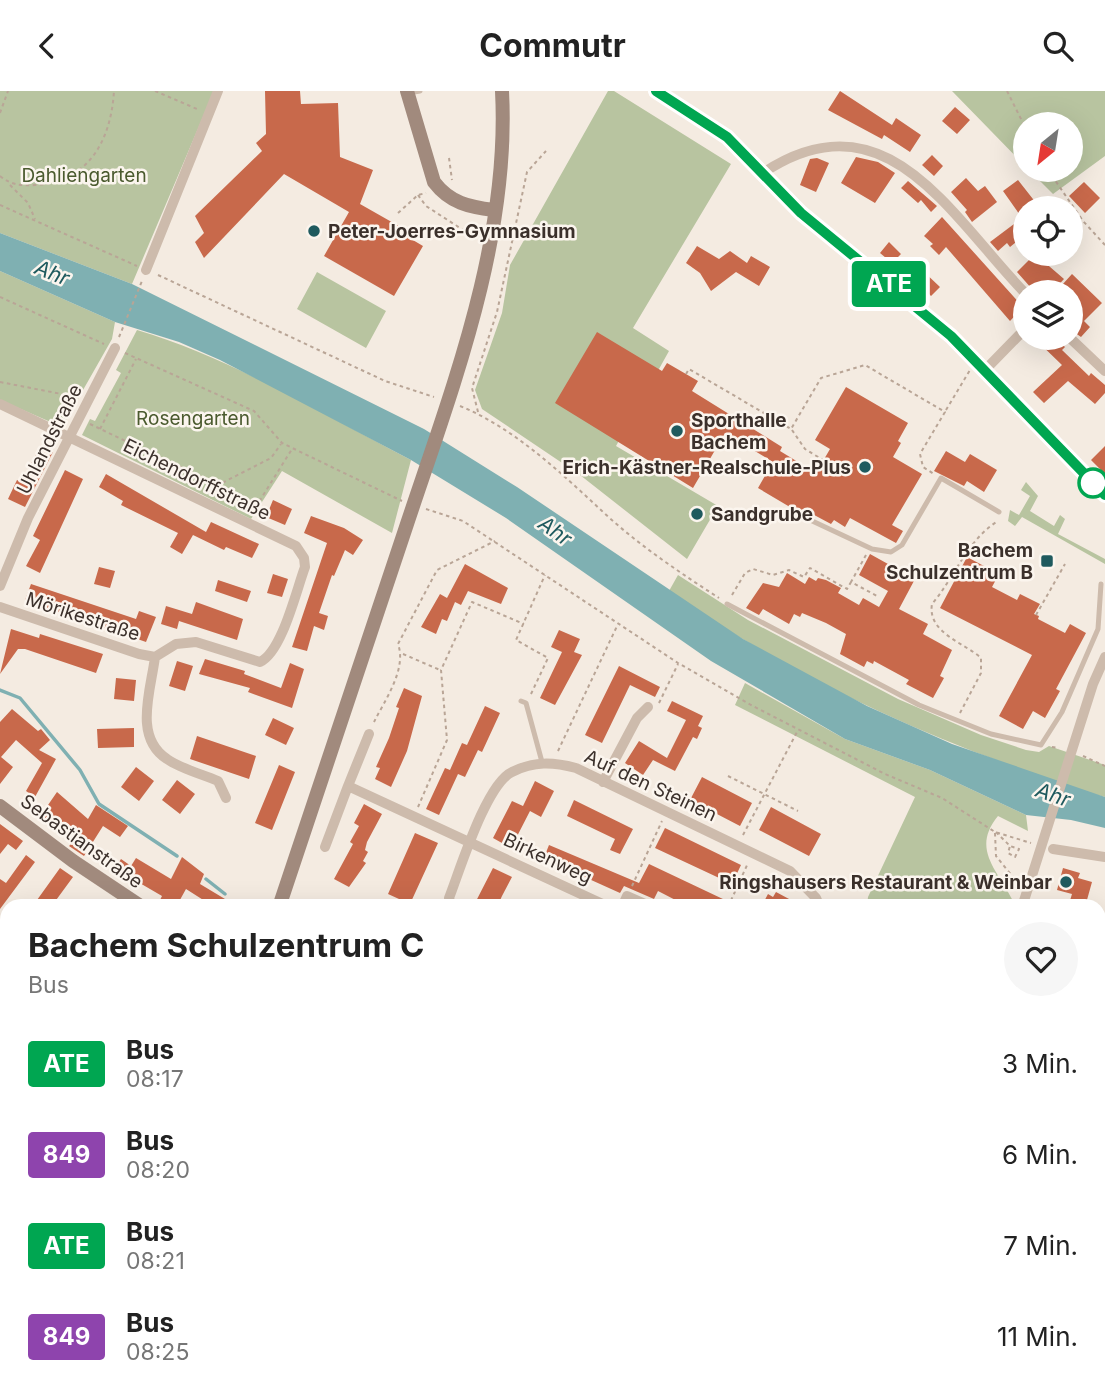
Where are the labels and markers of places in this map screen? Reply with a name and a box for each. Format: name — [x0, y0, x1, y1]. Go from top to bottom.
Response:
place label: Peter-Joerres-Gymnasium — [328, 220, 576, 243]
marker: Peter-Joerres-Gymnasium — [306, 223, 322, 239]
place label: Sporthalle Bachem — [691, 409, 787, 454]
marker: Sporthalle Bachem — [669, 423, 685, 439]
place label: Erich-Kästner-Realschule-Plus — [562, 456, 851, 479]
marker: Erich-Kästner-Realschule-Plus — [857, 459, 873, 475]
unlabelled marker — [1078, 468, 1105, 498]
place label: Sandgrube — [711, 503, 813, 526]
marker: Sandgrube — [689, 506, 705, 522]
place label: Bachem Schulzentrum B — [886, 539, 1033, 584]
marker: Bachem Schulzentrum B — [1039, 553, 1055, 569]
place label: Ringshausers Restaurant & Weinbar — [719, 871, 1052, 894]
marker: Ringshausers Restaurant & Weinbar — [1058, 874, 1074, 890]

